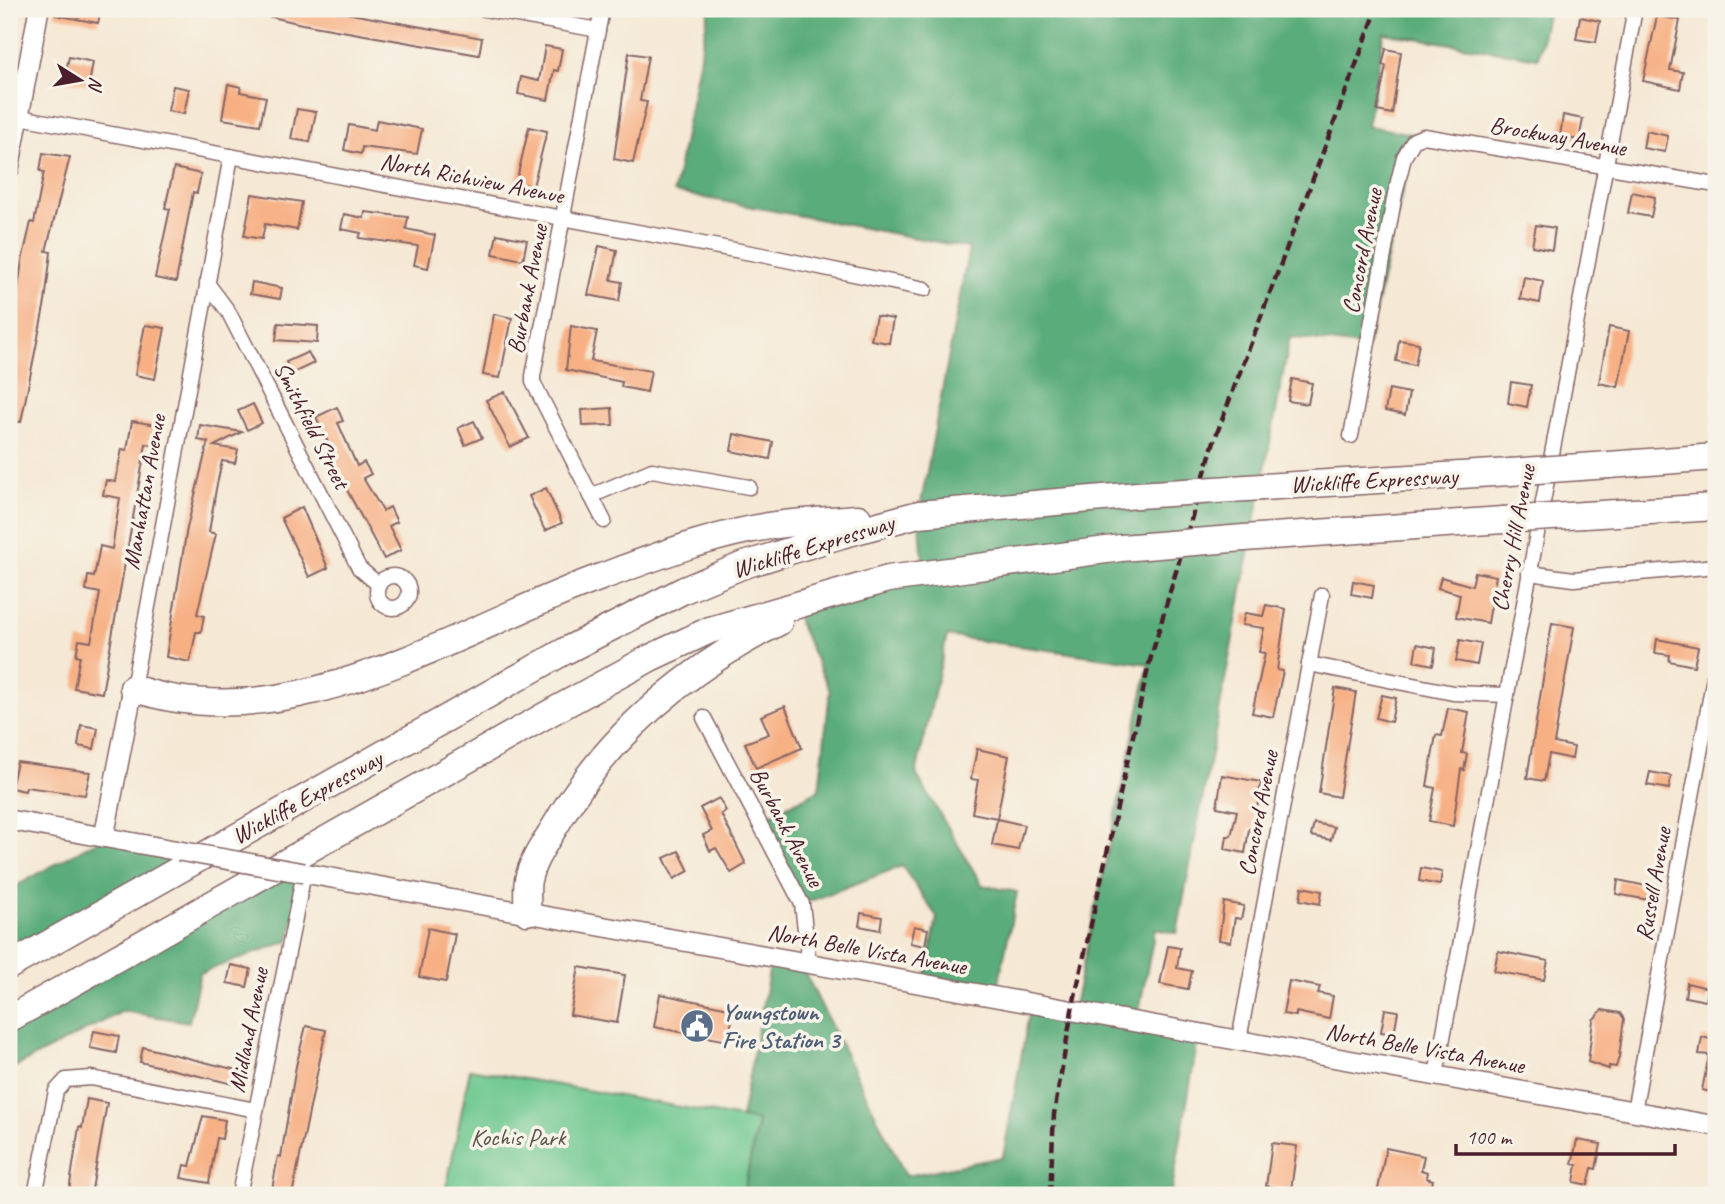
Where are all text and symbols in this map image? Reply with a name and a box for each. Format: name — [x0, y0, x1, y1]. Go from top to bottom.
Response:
north arrow — [46, 46, 116, 116]
text: N — [82, 75, 109, 94]
street label: Brockway Avenue — [1488, 109, 1631, 163]
street label: North Richview Avenue — [378, 146, 568, 211]
street label: Concord Avenue — [1335, 184, 1389, 316]
street label: Burbank Avenue — [500, 220, 555, 356]
street label: Smithfield Street — [267, 357, 358, 495]
street label: Manhattan Avenue — [116, 410, 173, 572]
street label: Cherry Hill Avenue — [1484, 460, 1542, 614]
street label: Wickliffe Expressway — [1290, 461, 1460, 499]
street label: Wickliffe Expressway — [729, 507, 899, 585]
street label: Wickliffe Expressway — [227, 742, 389, 851]
street label: Concord Avenue — [1231, 746, 1285, 878]
street label: Burbank Avenue — [743, 762, 832, 894]
street label: Russell Avenue — [1628, 823, 1678, 943]
street label: North Belle Vista Avenue — [765, 917, 971, 982]
street label: Midland Avenue — [221, 963, 275, 1095]
place label: Youngstown Fire Station 3 — [722, 997, 842, 1055]
public building icon: Youngstown Fire Station 3 — [678, 1007, 716, 1045]
street label: North Belle Vista Avenue — [1323, 1016, 1529, 1081]
scale bar — [1456, 1113, 1674, 1157]
park label: Kochis Park — [471, 1122, 568, 1152]
text: 100 m — [1466, 1124, 1513, 1150]

